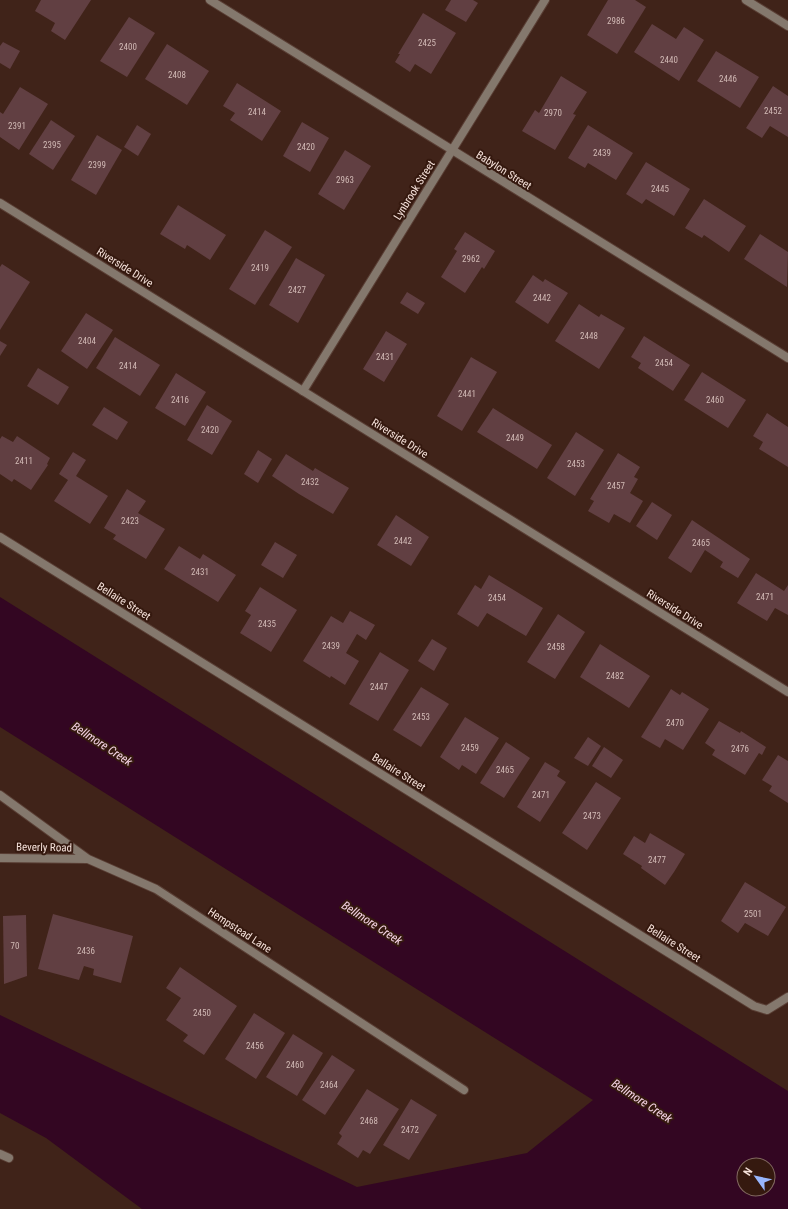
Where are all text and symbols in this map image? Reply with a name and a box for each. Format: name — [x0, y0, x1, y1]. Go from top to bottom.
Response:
house number: 2986 — [607, 16, 625, 26]
house number: 2425 — [418, 38, 436, 48]
house number: 2400 — [119, 42, 137, 52]
house number: 2440 — [660, 55, 678, 65]
house number: 2408 — [168, 70, 186, 80]
house number: 2446 — [719, 74, 737, 84]
house number: 2452 — [764, 106, 782, 116]
house number: 2414 — [248, 107, 266, 117]
house number: 2970 — [544, 108, 562, 118]
house number: 2391 — [8, 121, 26, 131]
house number: 2395 — [43, 140, 61, 150]
house number: 2420 — [297, 142, 315, 152]
street label: Babylon Street — [474, 148, 534, 193]
house number: 2439 — [593, 148, 611, 158]
street label: Lynbrook Street — [391, 158, 438, 222]
house number: 2399 — [88, 160, 106, 170]
house number: 2963 — [336, 175, 354, 185]
house number: 2445 — [651, 184, 669, 194]
street label: Riverside Drive — [94, 245, 155, 290]
house number: 2962 — [462, 254, 480, 264]
house number: 2419 — [251, 263, 269, 273]
house number: 2427 — [288, 285, 306, 295]
house number: 2442 — [533, 293, 551, 303]
house number: 2448 — [580, 331, 598, 341]
house number: 2404 — [78, 336, 96, 346]
house number: 2431 — [376, 352, 394, 362]
house number: 2454 — [655, 358, 673, 368]
house number: 2414 — [119, 361, 137, 371]
house number: 2441 — [458, 389, 476, 399]
house number: 2416 — [171, 395, 189, 405]
house number: 2460 — [706, 395, 724, 405]
street label: Riverside Drive — [369, 416, 430, 461]
house number: 2420 — [201, 425, 219, 435]
house number: 2449 — [506, 433, 524, 443]
house number: 2411 — [15, 456, 33, 466]
house number: 2453 — [567, 459, 585, 469]
house number: 2432 — [301, 477, 319, 487]
house number: 2457 — [607, 481, 625, 491]
house number: 2423 — [121, 516, 139, 526]
house number: 2442 — [394, 536, 412, 546]
house number: 2465 — [692, 538, 710, 548]
house number: 2431 — [191, 567, 209, 577]
street label: Bellaire Street — [95, 580, 153, 623]
street label: Riverside Drive — [644, 587, 705, 632]
house number: 2471 — [756, 592, 774, 602]
house number: 2454 — [488, 593, 506, 603]
house number: 2435 — [258, 619, 276, 629]
house number: 2439 — [322, 641, 340, 651]
house number: 2458 — [547, 642, 565, 652]
house number: 2482 — [606, 671, 624, 681]
house number: 2447 — [370, 682, 388, 692]
house number: 2453 — [412, 712, 430, 722]
house number: 2470 — [666, 718, 684, 728]
water label: Bellmore Creek — [69, 719, 136, 769]
house number: 2459 — [461, 743, 479, 753]
house number: 2476 — [731, 744, 749, 754]
street label: Bellaire Street — [370, 751, 428, 794]
house number: 2465 — [496, 765, 514, 775]
house number: 2471 — [532, 790, 550, 800]
house number: 2473 — [583, 811, 601, 821]
street label: Beverly Road — [16, 841, 72, 854]
house number: 2477 — [648, 855, 666, 865]
water label: Bellmore Creek — [339, 898, 406, 948]
street label: Hempstead Lane — [205, 905, 274, 956]
house number: 2501 — [744, 909, 762, 919]
street label: Bellaire Street — [645, 922, 703, 965]
house number: 70 — [11, 941, 19, 951]
house number: 2436 — [77, 946, 95, 956]
house number: 2450 — [193, 1008, 211, 1018]
house number: 2456 — [246, 1041, 264, 1051]
house number: 2460 — [286, 1060, 304, 1070]
water label: Bellmore Creek — [609, 1076, 676, 1126]
house number: 2464 — [320, 1080, 338, 1090]
house number: 2468 — [360, 1116, 378, 1126]
house number: 2472 — [401, 1125, 419, 1135]
north arrow — [736, 1157, 776, 1197]
text: N — [741, 1165, 755, 1178]

